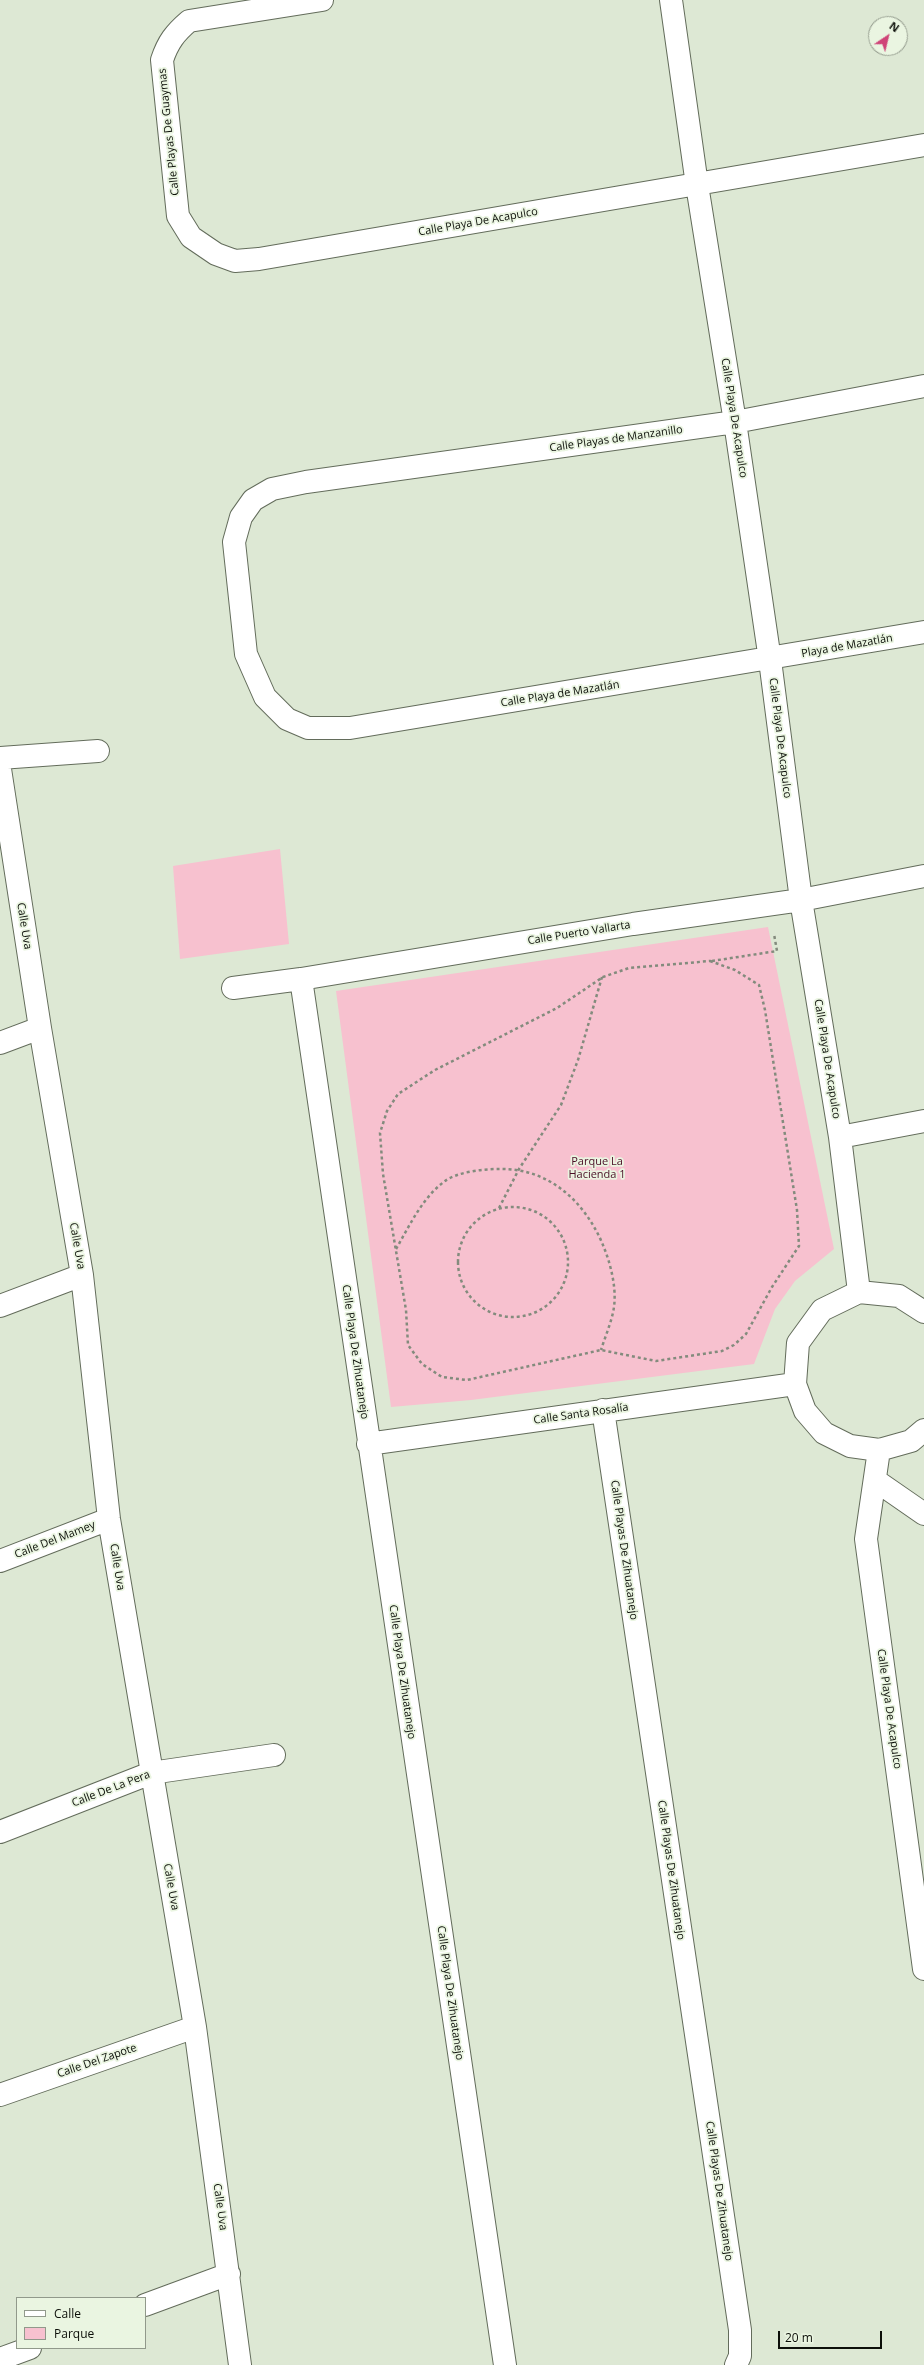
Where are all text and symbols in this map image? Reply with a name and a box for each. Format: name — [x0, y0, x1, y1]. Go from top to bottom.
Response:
north arrow — [868, 16, 908, 56]
text: N — [887, 18, 903, 35]
street label: Calle Playas De Guaymas — [156, 68, 182, 196]
street label: Calle Playa De Acapulco — [417, 205, 539, 239]
street label: Calle Playa De Acapulco — [718, 357, 750, 479]
street label: Calle Playas de Manzanillo — [549, 423, 683, 455]
street label: Playa de Mazatlán — [800, 631, 894, 661]
street label: Calle Playa De Acapulco — [766, 677, 794, 799]
street label: Calle Playa de Mazatlán — [500, 678, 620, 710]
street label: Calle Uva — [14, 902, 34, 950]
street label: Calle Puerto Vallarta — [527, 918, 631, 948]
street label: Calle Playa De Acapulco — [811, 998, 843, 1120]
park label: Parque La Hacienda 1 — [568, 1155, 626, 1181]
street label: Calle Uva — [66, 1222, 88, 1270]
street label: Calle Playa De Zihuatanejo — [339, 1284, 371, 1420]
street label: Calle Santa Rosalía — [533, 1401, 629, 1427]
street label: Calle Playas De Zihuatanejo — [608, 1479, 640, 1621]
street label: Calle Del Mamey — [13, 1519, 97, 1561]
street label: Calle Uva — [107, 1543, 127, 1591]
street label: Calle Playa De Zihuatanejo — [386, 1604, 418, 1740]
street label: Calle Playa De Acapulco — [874, 1648, 904, 1770]
street label: Calle De La Pera — [70, 1768, 152, 1810]
street label: Calle Playas De Zihuatanejo — [655, 1799, 687, 1941]
street label: Calle Uva — [160, 1863, 182, 1911]
street label: Calle Playa De Zihuatanejo — [434, 1925, 466, 2061]
street label: Calle Del Zapote — [55, 2041, 139, 2081]
street label: Calle Playas De Zihuatanejo — [703, 2120, 735, 2262]
street label: Calle Uva — [210, 2183, 230, 2231]
legend — [16, 2297, 146, 2349]
text: Calle — [54, 2305, 81, 2322]
scale bar — [780, 2323, 884, 2349]
text: Parque — [54, 2325, 94, 2342]
text: 20 m — [785, 2329, 813, 2346]

